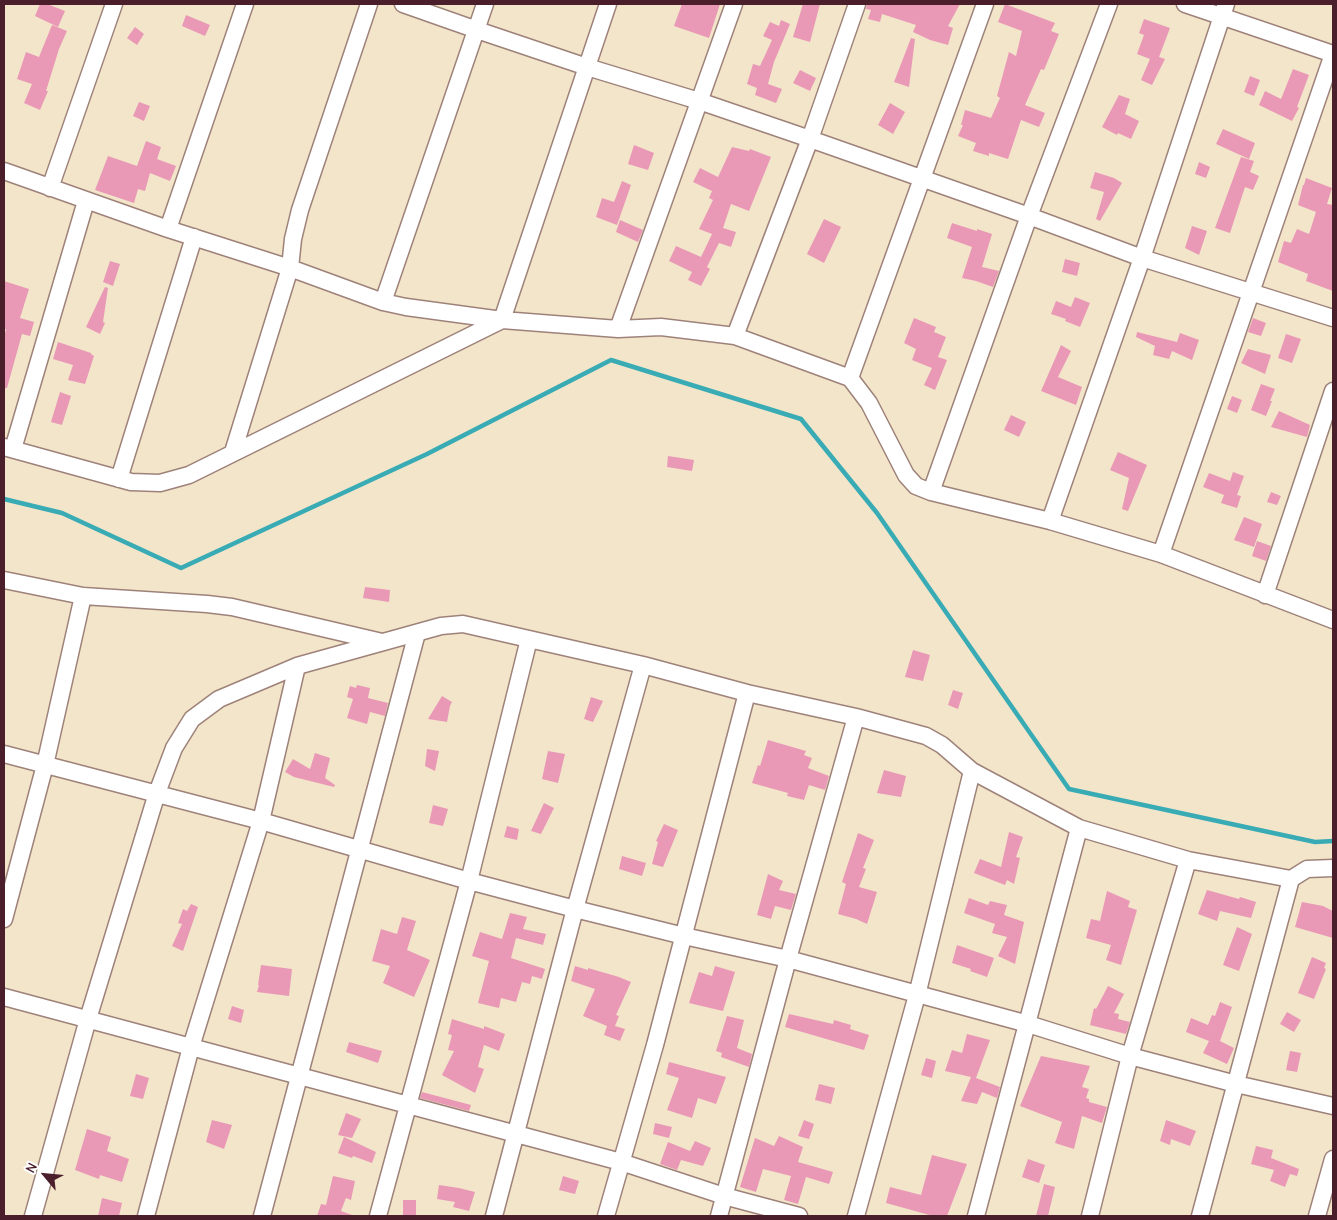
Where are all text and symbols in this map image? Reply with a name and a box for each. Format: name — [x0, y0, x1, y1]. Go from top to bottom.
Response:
north arrow — [20, 1150, 70, 1200]
text: N — [22, 1160, 41, 1176]

